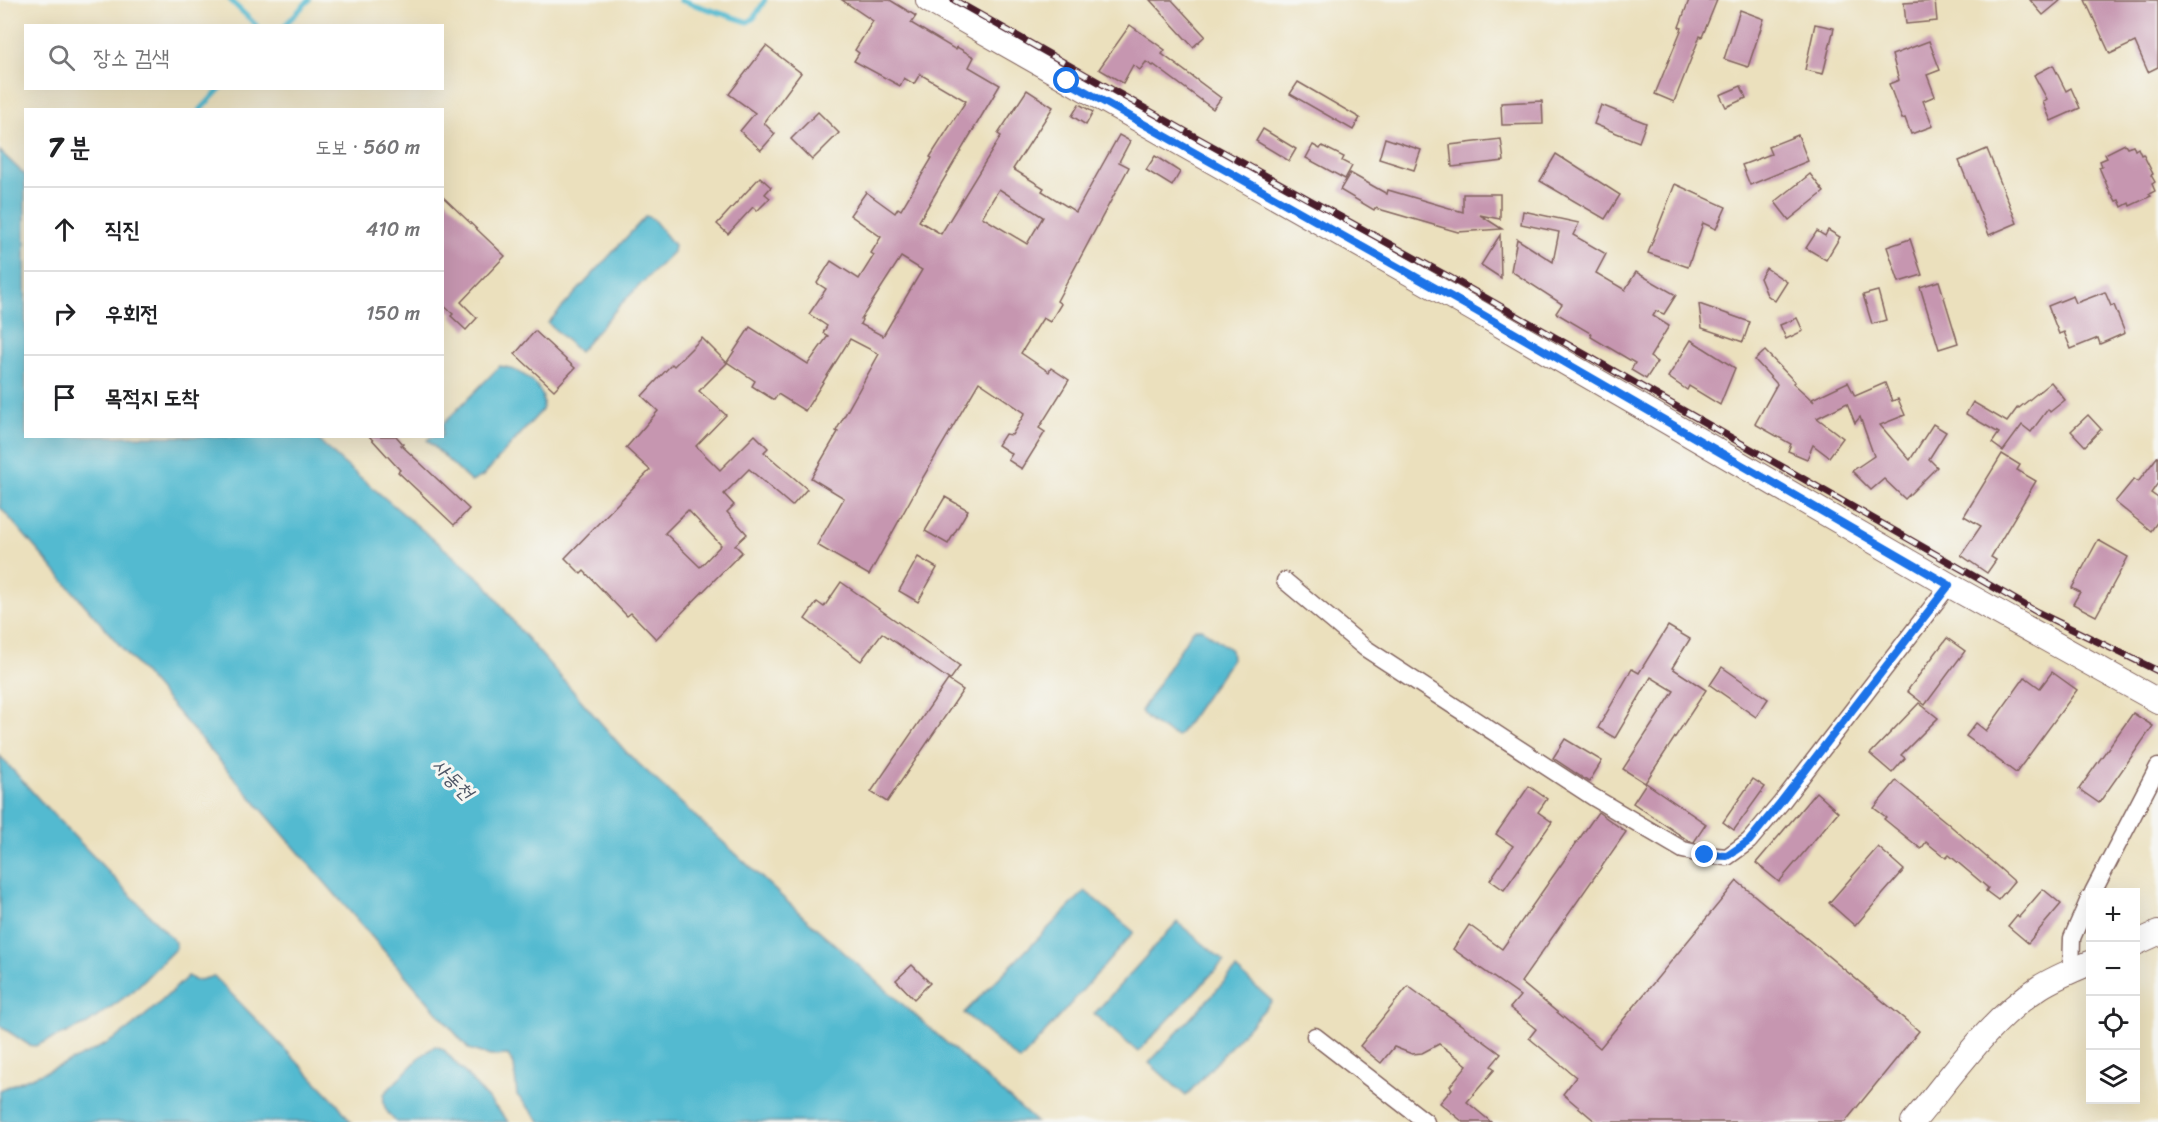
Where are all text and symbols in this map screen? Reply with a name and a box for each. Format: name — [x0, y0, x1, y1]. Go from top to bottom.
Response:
search box — [24, 24, 444, 90]
text: 장소 검색 — [93, 38, 170, 77]
icon: search — [45, 41, 78, 74]
route start — [1053, 67, 1079, 93]
text: 7 분 — [48, 124, 91, 170]
text: 도보 · 560 m — [315, 130, 420, 165]
text: 직진 — [105, 210, 140, 249]
text: 410 m — [366, 212, 420, 247]
icon: ahead — [48, 213, 81, 246]
text: 우회전 — [105, 294, 158, 333]
text: 150 m — [366, 296, 420, 331]
icon: right — [48, 297, 81, 330]
text: 목적지 도착 — [105, 378, 199, 417]
icon: arrive — [48, 381, 81, 414]
water label: 사동천 — [424, 750, 484, 810]
route end — [1691, 841, 1717, 867]
map controls — [2086, 888, 2140, 1104]
button: + — [2086, 888, 2140, 942]
button: − — [2086, 942, 2140, 996]
button: locate — [2086, 996, 2140, 1050]
button: layers — [2086, 1050, 2140, 1104]

